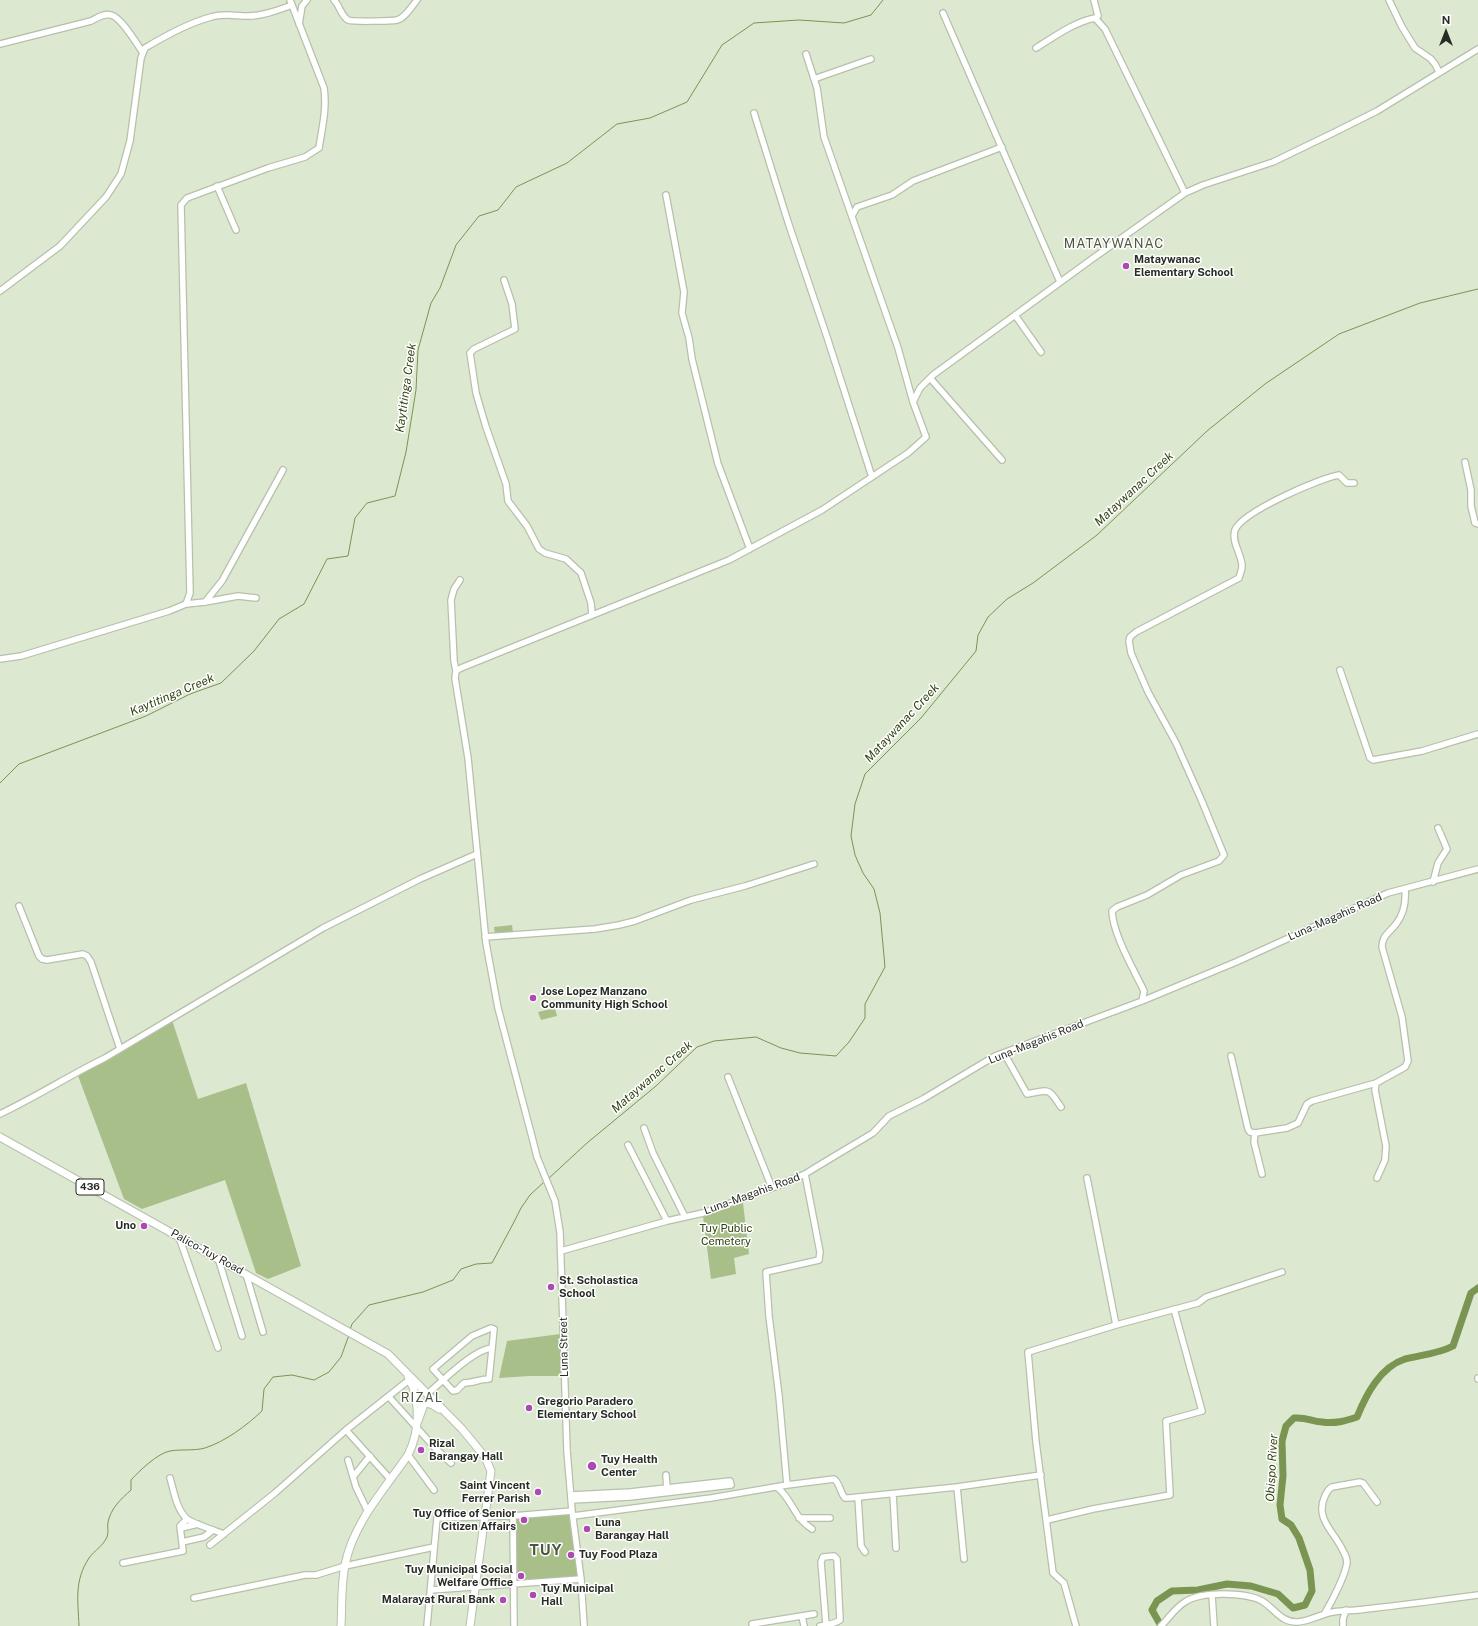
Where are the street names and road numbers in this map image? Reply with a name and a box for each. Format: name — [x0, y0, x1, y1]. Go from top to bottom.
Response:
street label: Luna-Magahis Road — [1286, 890, 1384, 944]
street label: Luna-Magahis Road — [987, 1017, 1085, 1067]
street label: Luna-Magahis Road — [702, 1170, 802, 1218]
road number: 436 — [76, 1179, 104, 1195]
street label: Palico-Tuy Road — [168, 1227, 246, 1277]
street label: Luna Street — [557, 1317, 571, 1377]

